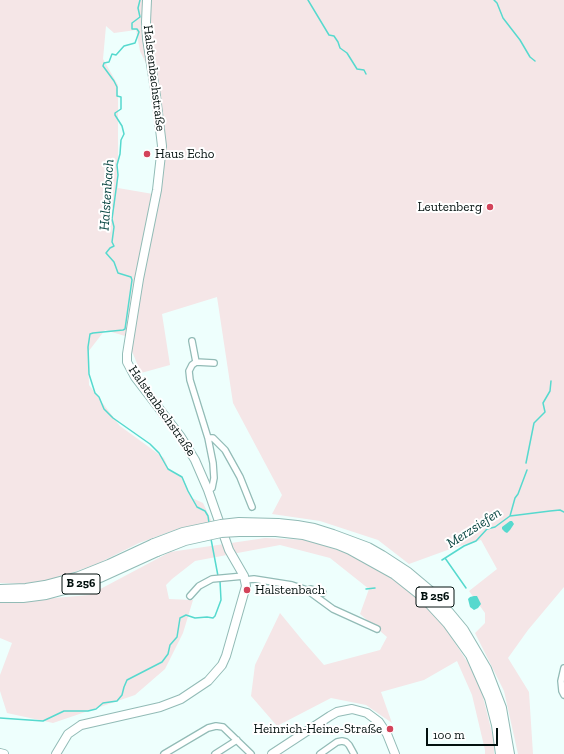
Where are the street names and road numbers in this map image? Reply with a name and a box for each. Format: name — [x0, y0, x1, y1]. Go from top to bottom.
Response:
street label: Halstenbachstraße — [140, 24, 168, 132]
street label: Halstenbachstraße — [125, 363, 199, 459]
road number: B 256 — [62, 574, 100, 594]
road number: B 256 — [416, 587, 454, 607]

